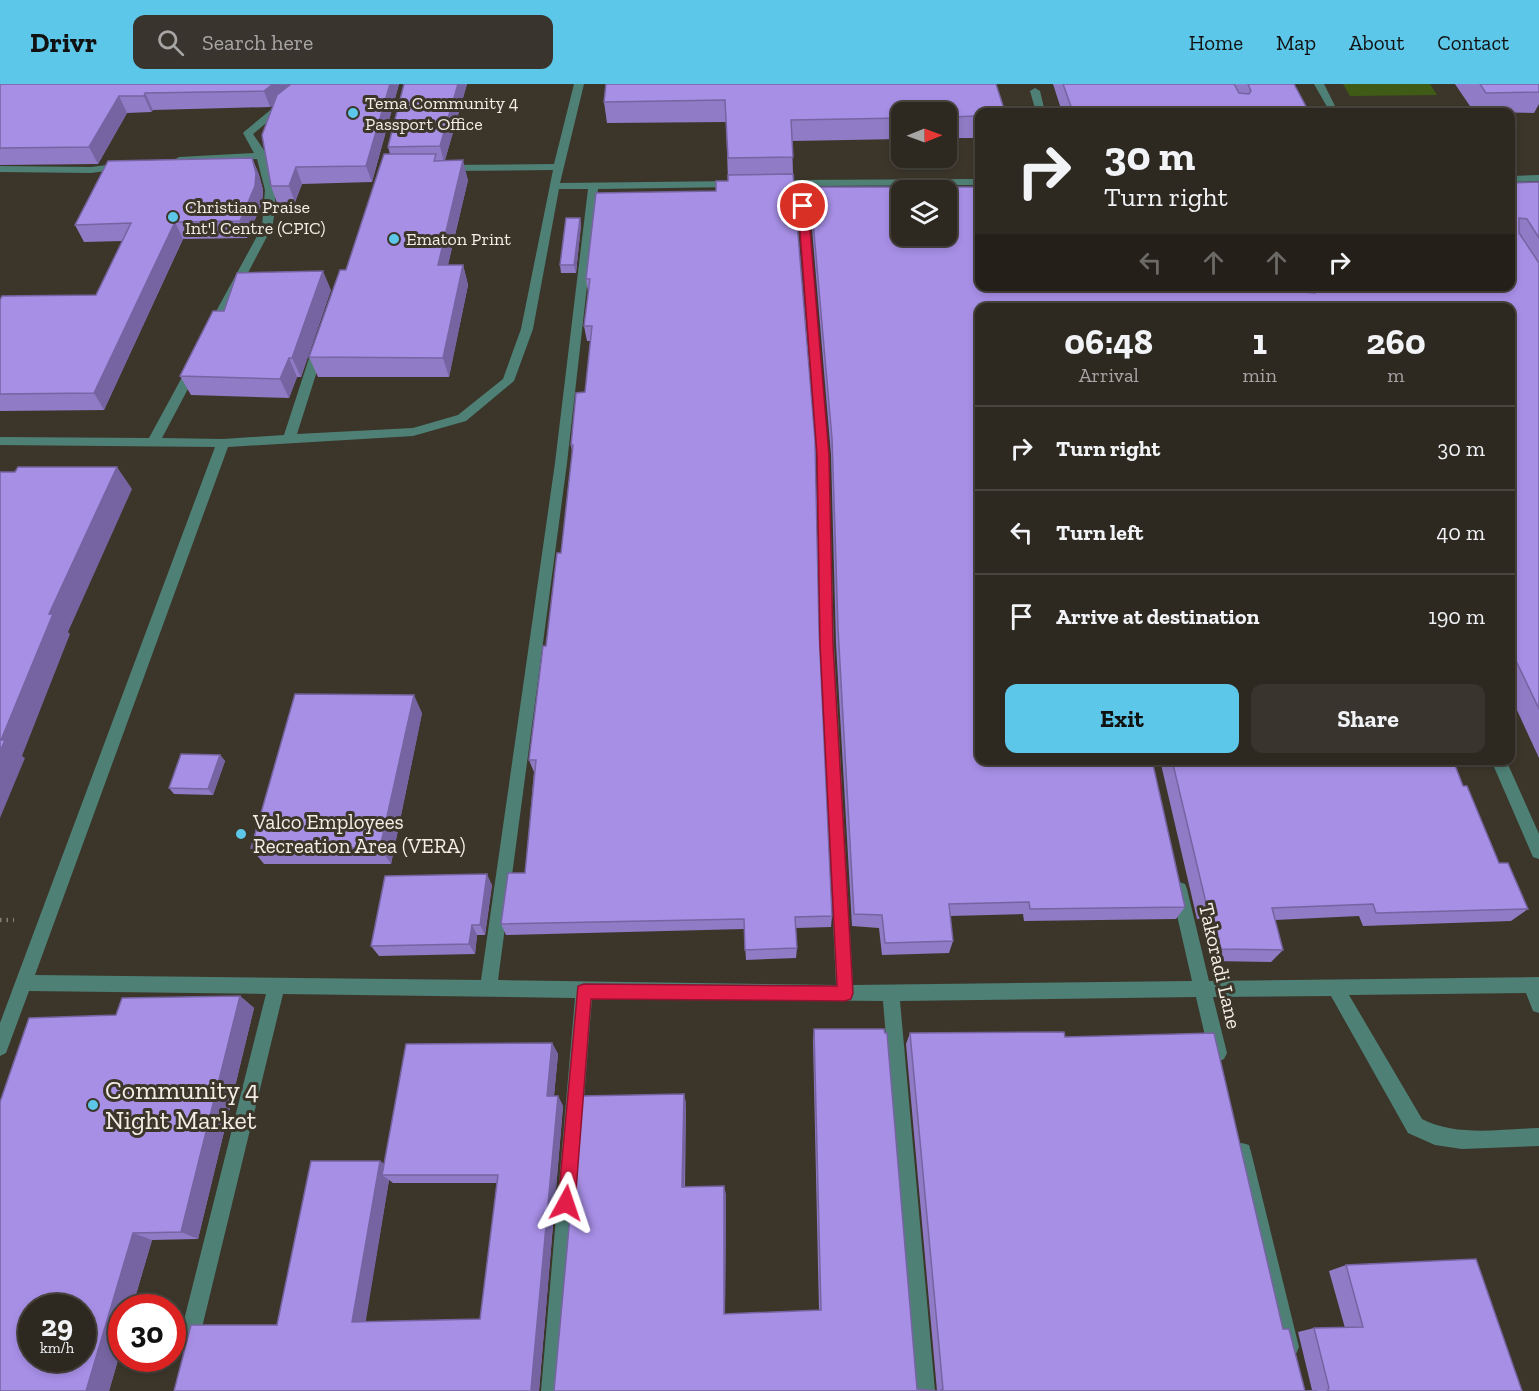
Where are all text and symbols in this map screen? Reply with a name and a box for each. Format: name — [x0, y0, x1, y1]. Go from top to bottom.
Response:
search box — [133, 15, 553, 69]
text: Drivr — [30, 26, 97, 59]
icon: search — [154, 26, 187, 59]
text: Search here — [202, 29, 313, 56]
text: Home — [1189, 30, 1243, 55]
text: Map — [1276, 30, 1316, 55]
text: About — [1349, 30, 1404, 55]
text: Contact — [1437, 30, 1509, 55]
place label: Tema Community 4 Passport Office — [365, 92, 519, 135]
north arrow — [891, 102, 957, 168]
map controls — [891, 102, 957, 246]
marker: Tema Community 4 Passport Office — [346, 106, 360, 120]
text: 30 m — [1104, 130, 1195, 181]
icon: right — [1005, 132, 1083, 210]
pin — [777, 180, 828, 231]
button: layers — [891, 180, 957, 246]
text: Turn right — [1104, 181, 1228, 213]
icon: arrive — [786, 189, 819, 222]
place label: Christian Praise Int'l Centre (CPIC) — [185, 196, 326, 239]
marker: Christian Praise Int'l Centre (CPIC) — [166, 210, 180, 224]
place label: Ematon Print — [406, 228, 511, 250]
marker: Ematon Print — [387, 232, 401, 246]
icon: left — [1134, 246, 1167, 279]
icon: ahead — [1197, 246, 1230, 279]
icon: ahead — [1260, 246, 1293, 279]
icon: right — [1323, 246, 1356, 279]
text: 06:48 — [1064, 320, 1153, 363]
text: 1 — [1252, 320, 1267, 363]
text: 260 — [1366, 320, 1426, 363]
text: Arrival — [1079, 363, 1139, 387]
text: min — [1243, 363, 1277, 387]
text: m — [1387, 363, 1405, 387]
icon: right — [1005, 432, 1038, 465]
text: Turn right — [1056, 435, 1160, 462]
text: 30 m — [1438, 435, 1485, 462]
icon: left — [1005, 516, 1038, 549]
text: Turn left — [1056, 519, 1143, 546]
text: 40 m — [1436, 519, 1485, 546]
icon: arrive — [1005, 600, 1038, 633]
text: Arrive at destination — [1056, 603, 1259, 630]
text: 190 m — [1428, 603, 1485, 630]
button: Exit — [1005, 684, 1239, 753]
button: Share — [1251, 684, 1485, 753]
place label: Valco Employees Recreation Area (VERA) — [252, 809, 466, 858]
marker: Valco Employees Recreation Area (VERA) — [234, 827, 248, 841]
street label: Takoradi Lane — [1194, 900, 1247, 1031]
place label: Community 4 Night Market — [105, 1074, 259, 1136]
marker: Community 4 Night Market — [86, 1098, 100, 1112]
position arrow — [534, 1171, 598, 1235]
speed limit sign: 30 — [108, 1294, 186, 1372]
text: 29 — [41, 1308, 73, 1344]
text: km/h — [40, 1339, 74, 1357]

